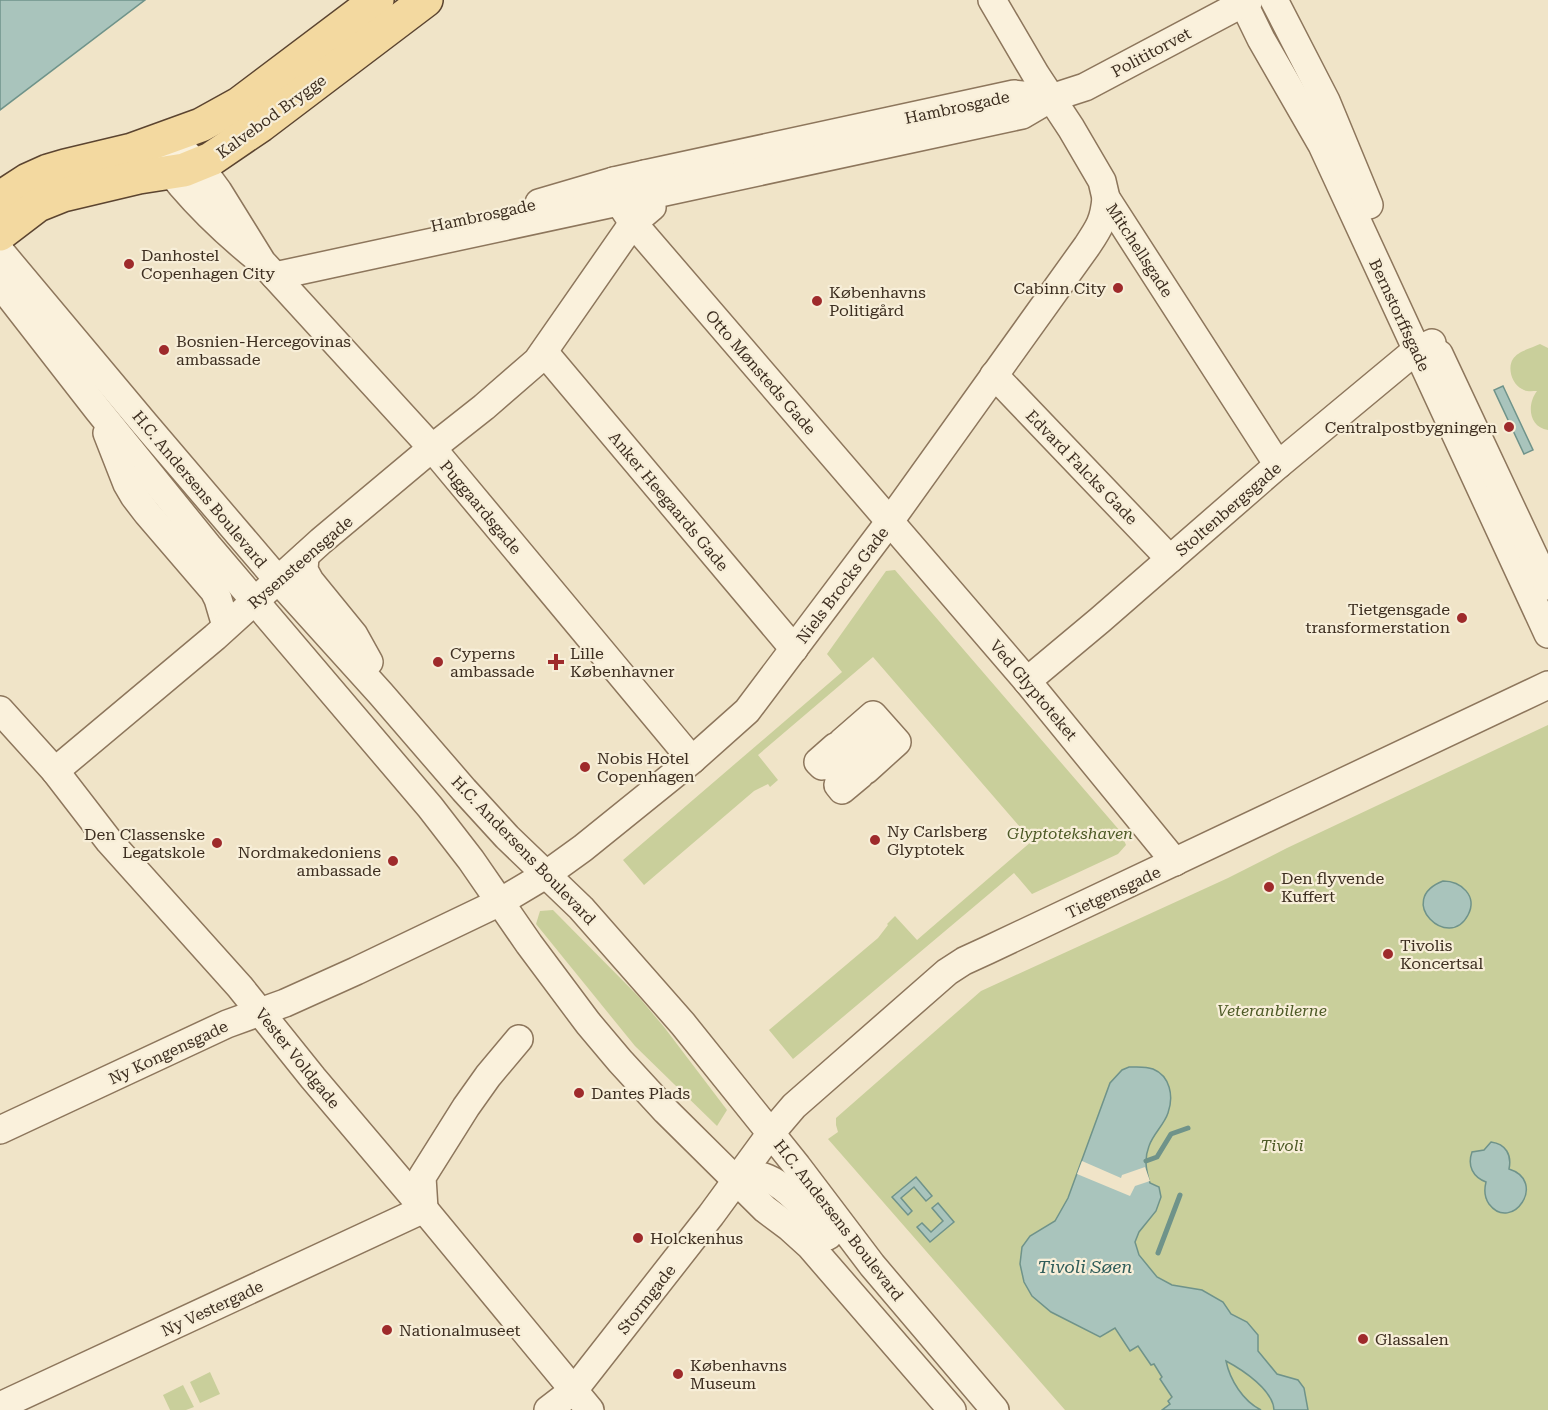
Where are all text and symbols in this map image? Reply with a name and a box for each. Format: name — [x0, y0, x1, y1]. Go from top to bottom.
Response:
street label: Polititorvet — [1108, 24, 1194, 81]
street label: Kalvebod Brygge — [213, 70, 330, 162]
street label: Hambrosgade — [903, 87, 1011, 128]
street label: Hambrosgade — [429, 195, 537, 236]
street label: Mitchellsgade — [1102, 200, 1177, 301]
place label: Danhostel Copenhagen City — [141, 246, 275, 283]
street label: Bernstorffsgade — [1365, 256, 1434, 375]
marker: Danhostel Copenhagen City — [122, 257, 136, 271]
place label: Cabinn City — [1013, 279, 1107, 298]
marker: Cabinn City — [1111, 281, 1125, 295]
place label: Københavns Politigård — [829, 283, 926, 320]
marker: Københavns Politigård — [810, 294, 824, 308]
street label: Otto Mønsteds Gade — [701, 306, 820, 439]
place label: Bosnien-Hercegovinas ambassade — [176, 332, 351, 369]
marker: Bosnien-Hercegovinas ambassade — [157, 343, 171, 357]
street label: Edvard Falcks Gade — [1022, 406, 1141, 529]
street label: H.C. Andersens Boulevard — [128, 407, 271, 572]
place label: Centralpostbygningen — [1325, 418, 1497, 437]
marker: Centralpostbygningen — [1502, 420, 1516, 434]
street label: Anker Heegaards Gade — [605, 428, 732, 575]
street label: Puggaardsgade — [436, 457, 525, 558]
street label: Stoltenbergsgade — [1172, 458, 1285, 560]
street label: Rysensteensgade — [244, 512, 357, 613]
street label: Niels Brocks Gade — [792, 523, 893, 647]
place label: Tietgensgade transformerstation — [1305, 600, 1450, 637]
marker: Tietgensgade transformerstation — [1455, 611, 1469, 625]
street label: Ved Glyptoteket — [986, 636, 1081, 744]
place label: Cyperns ambassade — [450, 644, 535, 681]
place label: Lille Københavner — [570, 644, 675, 681]
marker: Lille Københavner — [547, 653, 565, 671]
marker: Cyperns ambassade — [431, 655, 445, 669]
place label: Nobis Hotel Copenhagen — [597, 749, 695, 786]
marker: Nobis Hotel Copenhagen — [578, 760, 592, 774]
street label: H.C. Andersens Boulevard — [448, 772, 600, 929]
place label: Ny Carlsberg Glyptotek — [887, 822, 988, 859]
park label: Glyptotekshaven — [1007, 824, 1133, 843]
place label: Den Classenske Legatskole — [84, 825, 205, 862]
marker: Ny Carlsberg Glyptotek — [868, 833, 882, 847]
marker: Den Classenske Legatskole — [210, 836, 224, 850]
place label: Nordmakedoniens ambassade — [238, 843, 381, 880]
marker: Nordmakedoniens ambassade — [386, 854, 400, 868]
street label: Tietgensgade — [1063, 862, 1164, 923]
place label: Den flyvende Kuffert — [1281, 869, 1384, 906]
marker: Den flyvende Kuffert — [1262, 880, 1276, 894]
place label: Tivolis Koncertsal — [1400, 936, 1483, 973]
marker: Tivolis Koncertsal — [1381, 947, 1395, 961]
park label: Veteranbilerne — [1217, 1001, 1327, 1020]
street label: Vester Voldgade — [251, 1004, 344, 1112]
street label: Ny Kongensgade — [106, 1016, 231, 1088]
place label: Dantes Plads — [591, 1084, 690, 1103]
marker: Dantes Plads — [572, 1086, 586, 1100]
street label: H.C. Andersens Boulevard — [770, 1136, 907, 1305]
park label: Tivoli — [1261, 1136, 1303, 1155]
place label: Holckenhus — [650, 1229, 744, 1248]
marker: Holckenhus — [631, 1231, 645, 1245]
water label: Tivoli Søen — [1038, 1256, 1132, 1277]
street label: Stormgade — [613, 1261, 680, 1338]
street label: Ny Vestergade — [158, 1276, 266, 1340]
place label: Nationalmuseet — [399, 1321, 520, 1340]
marker: Nationalmuseet — [380, 1323, 394, 1337]
place label: Glassalen — [1375, 1330, 1449, 1349]
marker: Glassalen — [1356, 1332, 1370, 1346]
place label: Københavns Museum — [690, 1356, 787, 1393]
marker: Københavns Museum — [671, 1367, 685, 1381]

